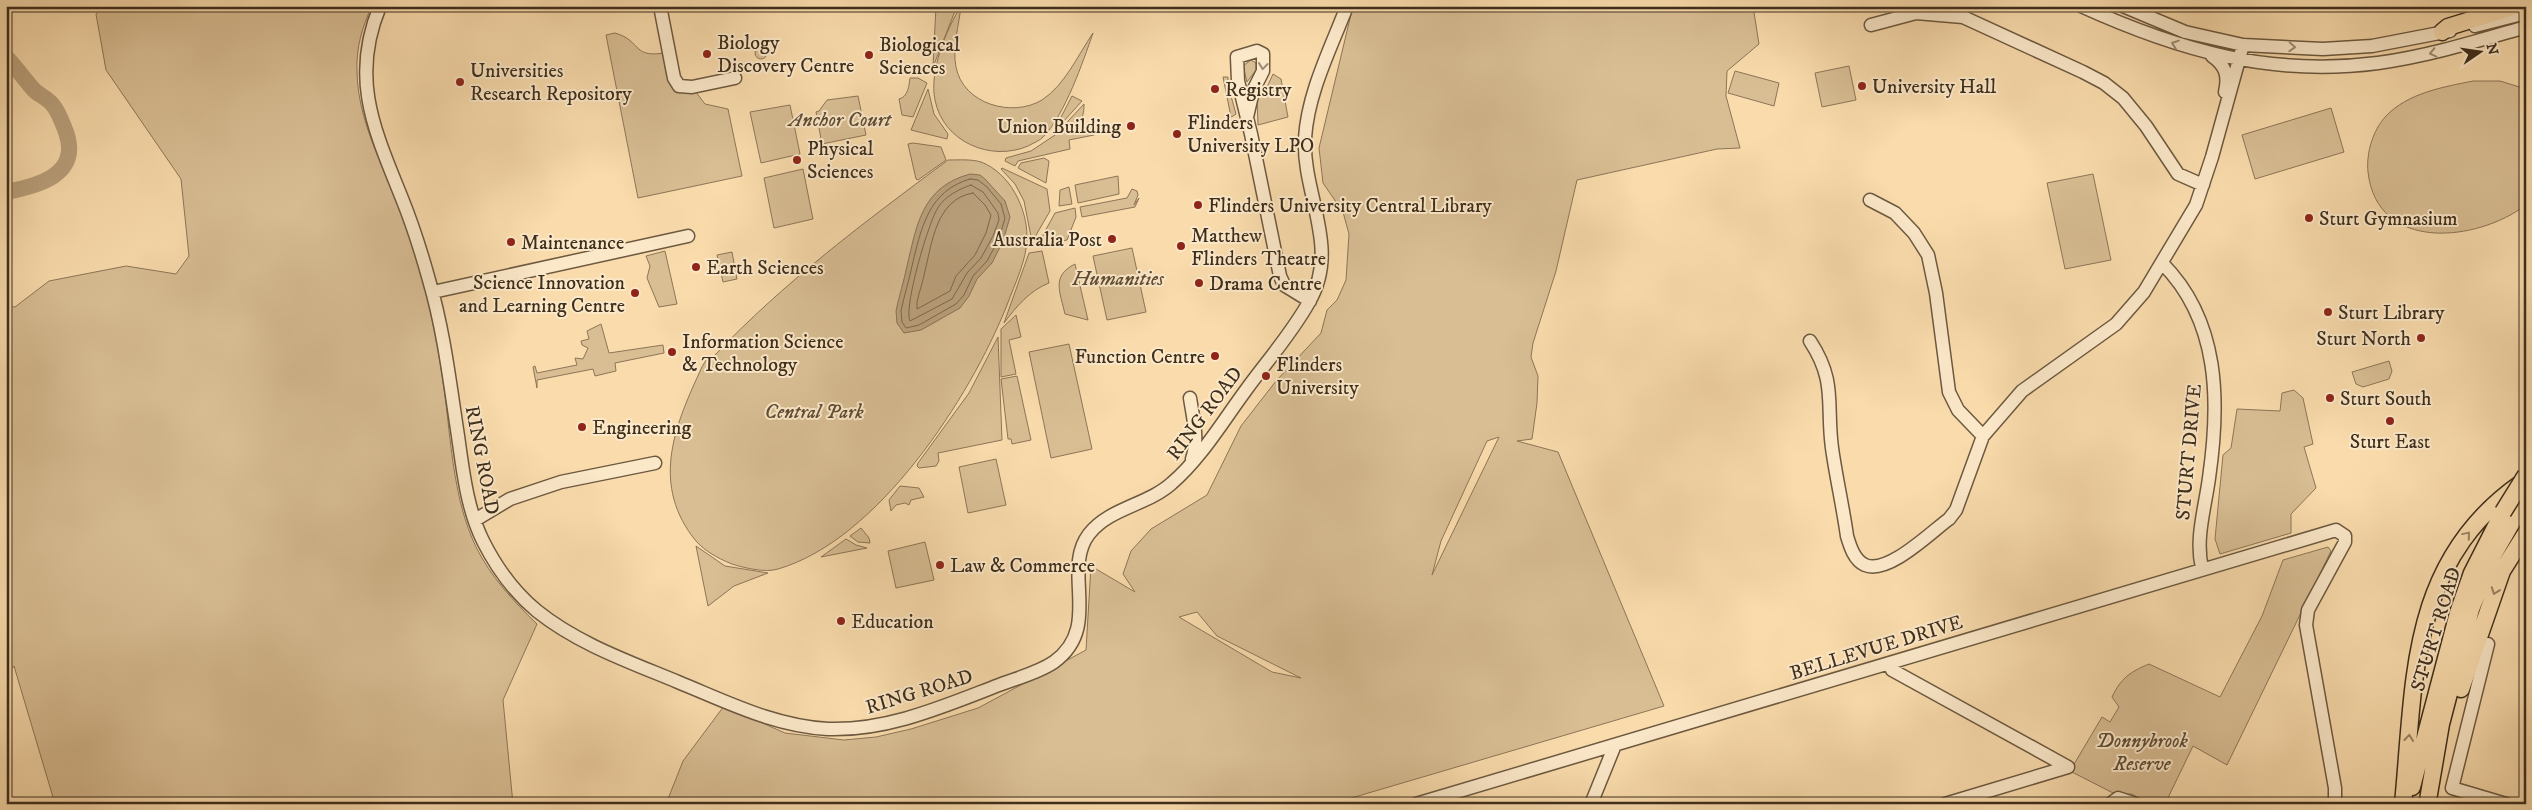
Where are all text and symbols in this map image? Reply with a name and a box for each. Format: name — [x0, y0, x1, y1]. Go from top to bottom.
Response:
north arrow — [2454, 28, 2504, 78]
place label: Biology Discovery Centre — [717, 31, 854, 79]
place label: Biological Sciences — [879, 33, 960, 81]
one-way arrow — [2171, 40, 2180, 50]
one-way arrow — [2288, 42, 2296, 53]
text: N — [2482, 42, 2502, 57]
one-way arrow — [2428, 47, 2437, 57]
marker: Biology Discovery Centre — [701, 48, 713, 60]
marker: Biological Sciences — [863, 49, 875, 61]
place label: Universities Research Repository — [470, 59, 632, 107]
one-way arrow — [1258, 63, 1269, 71]
place label: University Hall — [1872, 75, 1996, 100]
marker: Universities Research Repository — [454, 76, 466, 88]
place label: Registry — [1225, 78, 1292, 103]
marker: University Hall — [1856, 80, 1868, 92]
marker: Registry — [1209, 83, 1221, 95]
park label: Anchor Court — [787, 108, 893, 133]
place label: Flinders University LPO — [1187, 111, 1314, 159]
place label: Union Building — [997, 115, 1121, 140]
marker: Union Building — [1125, 120, 1137, 132]
marker: Flinders University LPO — [1171, 128, 1183, 140]
place label: Physical Sciences — [807, 137, 874, 185]
marker: Physical Sciences — [791, 154, 803, 166]
place label: Flinders University Central Library — [1208, 194, 1492, 219]
marker: Flinders University Central Library — [1192, 199, 1204, 211]
place label: Sturt Gymnasium — [2319, 207, 2458, 232]
marker: Sturt Gymnasium — [2303, 212, 2315, 224]
place label: Matthew Flinders Theatre — [1191, 224, 1326, 272]
place label: Australia Post — [993, 228, 1102, 253]
place label: Maintenance — [521, 231, 624, 256]
marker: Australia Post — [1106, 233, 1118, 245]
marker: Maintenance — [505, 236, 517, 248]
marker: Matthew Flinders Theatre — [1175, 240, 1187, 252]
place label: Earth Sciences — [706, 256, 824, 281]
marker: Earth Sciences — [690, 261, 702, 273]
park label: Humanities — [1071, 267, 1165, 292]
place label: Science Innovation and Learning Centre — [459, 271, 626, 319]
place label: Drama Centre — [1209, 272, 1322, 297]
marker: Drama Centre — [1193, 277, 1205, 289]
marker: Science Innovation and Learning Centre — [629, 287, 641, 299]
place label: Sturt Library — [2338, 301, 2445, 326]
marker: Sturt Library — [2322, 306, 2334, 318]
place label: Sturt North — [2316, 327, 2412, 352]
place label: Information Science & Technology — [682, 330, 843, 378]
marker: Sturt North — [2415, 332, 2427, 344]
place label: Function Centre — [1075, 345, 1205, 370]
marker: Information Science & Technology — [666, 346, 678, 358]
marker: Function Centre — [1209, 350, 1221, 362]
place label: Flinders University — [1276, 353, 1359, 401]
street label: RING ROAD — [1162, 362, 1249, 466]
marker: Flinders University — [1260, 370, 1272, 382]
street label: STURT DRIVE — [2171, 383, 2208, 521]
place label: Sturt South — [2340, 387, 2432, 412]
marker: Sturt South — [2324, 392, 2336, 404]
park label: Central Park — [765, 400, 864, 425]
street label: RING ROAD — [459, 404, 504, 517]
marker: Sturt East — [2384, 415, 2396, 427]
place label: Engineering — [592, 416, 691, 441]
marker: Engineering — [576, 421, 588, 433]
place label: Sturt East — [2350, 430, 2430, 455]
one-way arrow — [2462, 532, 2470, 541]
place label: Law & Commerce — [950, 554, 1095, 579]
marker: Law & Commerce — [934, 559, 946, 571]
street label: STURT ROAD — [2406, 564, 2467, 695]
one-way arrow — [2490, 586, 2501, 595]
place label: Education — [851, 610, 934, 635]
street label: BELLEVUE DRIVE — [1787, 610, 1966, 687]
marker: Education — [835, 615, 847, 627]
street label: RING ROAD — [863, 664, 976, 721]
park label: Donnybrook Reserve — [2096, 729, 2189, 777]
one-way arrow — [2403, 734, 2414, 742]

